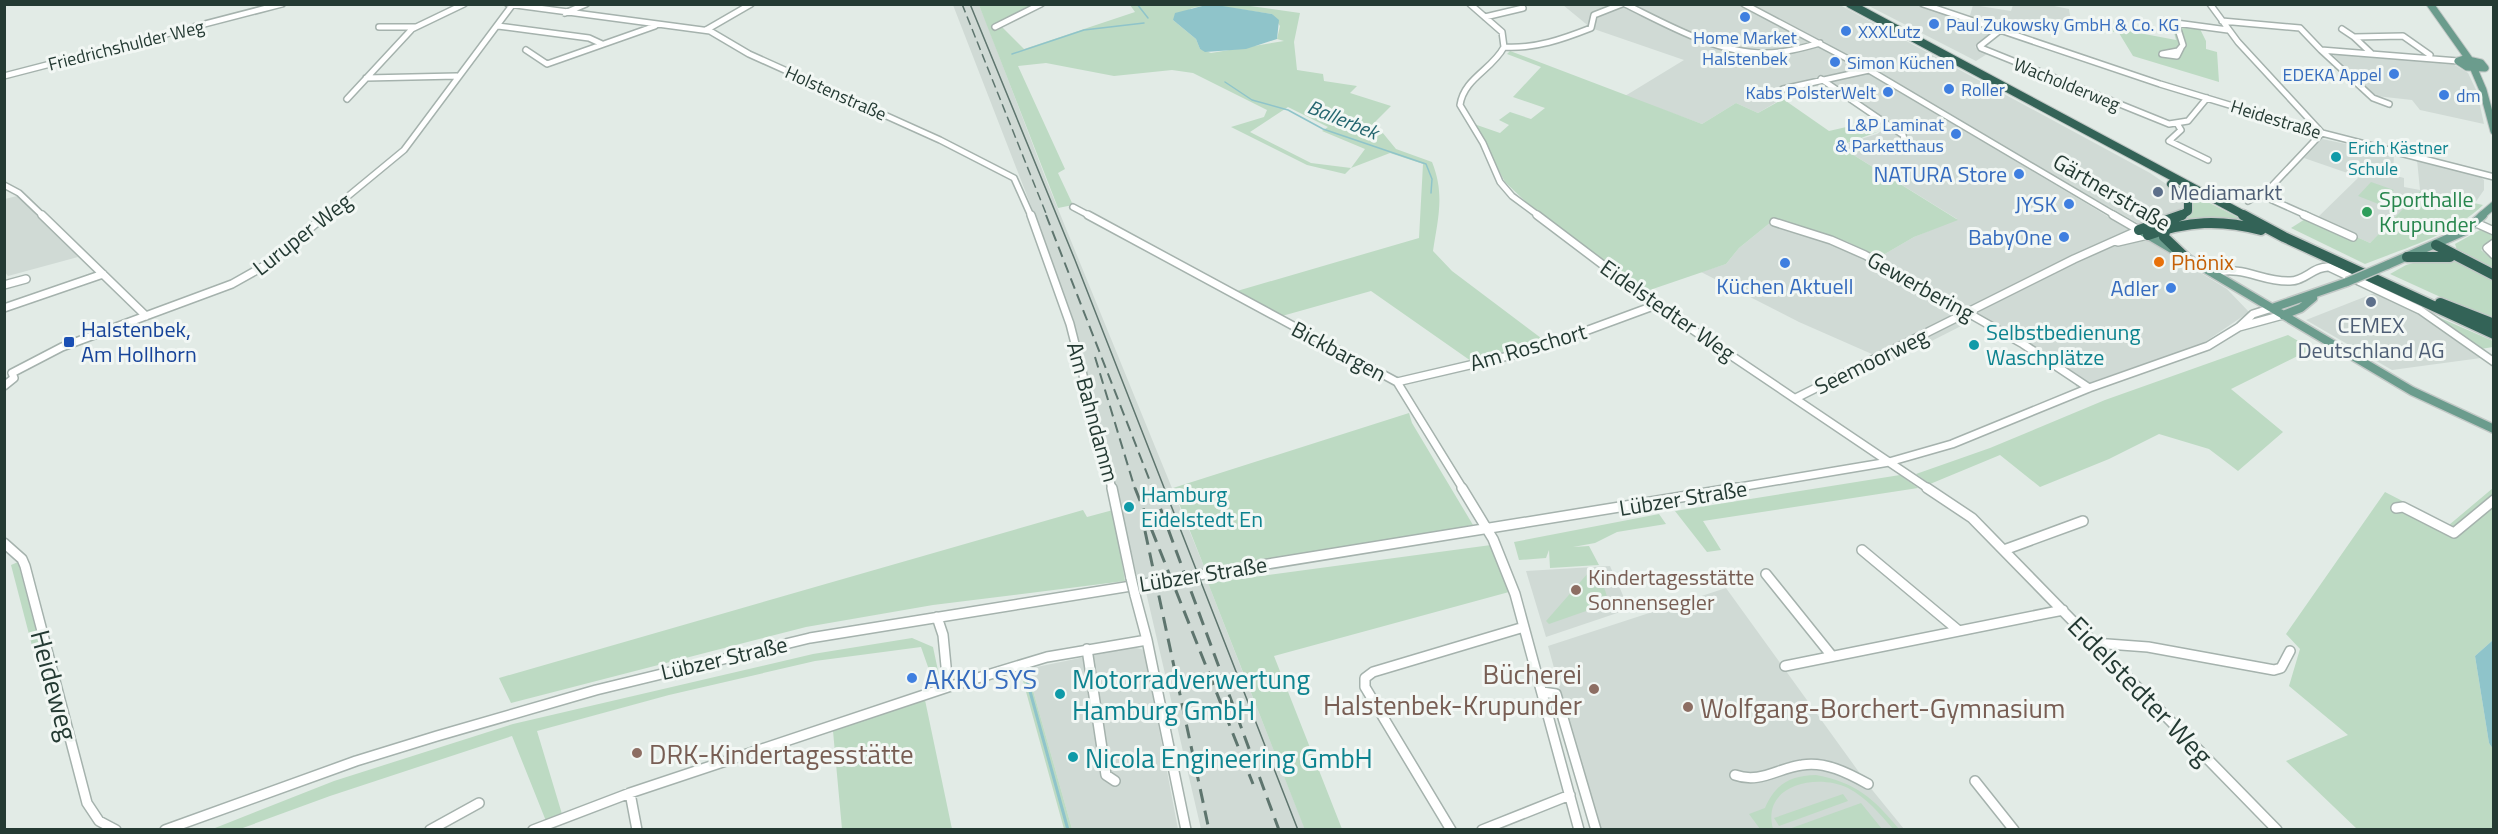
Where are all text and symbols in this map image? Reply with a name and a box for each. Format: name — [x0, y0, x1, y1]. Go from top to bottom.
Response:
marker: Home Market Halstenbek — [1738, 10, 1752, 24]
place label: Paul Zukowsky GmbH & Co. KG — [1946, 11, 2179, 38]
street label: Friedrichshulder Weg — [45, 13, 207, 77]
marker: Paul Zukowsky GmbH & Co. KG — [1927, 17, 1941, 31]
place label: XXXLutz — [1858, 18, 1921, 45]
place label: Home Market Halstenbek — [1693, 24, 1798, 72]
marker: XXXLutz — [1839, 24, 1853, 38]
place label: Simon Küchen — [1847, 49, 1955, 76]
street label: Wacholderweg — [2010, 50, 2124, 118]
marker: Simon Küchen — [1828, 55, 1842, 69]
street label: Holstenstraße — [781, 59, 891, 127]
place label: EDEKA Appel — [2283, 61, 2382, 88]
marker: EDEKA Appel — [2387, 67, 2401, 81]
place label: Roller — [1961, 76, 2005, 103]
place label: Kabs PolsterWelt — [1746, 79, 1877, 106]
marker: Roller — [1942, 82, 1956, 96]
place label: dm — [2456, 82, 2481, 109]
marker: Kabs PolsterWelt — [1881, 85, 1895, 99]
marker: dm — [2437, 88, 2451, 102]
water label: Ballerbek — [1303, 91, 1385, 148]
street label: Heidestraße — [2228, 92, 2324, 146]
place label: L&P Laminat & Parketthaus — [1835, 111, 1945, 159]
marker: L&P Laminat & Parketthaus — [1949, 127, 1963, 141]
place label: Erich Kästner Schule — [2348, 134, 2449, 182]
street label: Gärtnerstraße — [2047, 145, 2177, 239]
marker: Erich Kästner Schule — [2329, 150, 2343, 164]
place label: NATURA Store — [1873, 157, 2007, 191]
marker: NATURA Store — [2012, 167, 2026, 181]
place label: Mediamarkt — [2170, 175, 2283, 209]
place label: Sporthalle Krupunder — [2379, 182, 2477, 241]
street label: Luruper Weg — [245, 184, 359, 284]
marker: Mediamarkt — [2151, 185, 2165, 199]
place label: JYSK — [2015, 187, 2057, 221]
marker: JYSK — [2062, 197, 2076, 211]
marker: Sporthalle Krupunder — [2360, 205, 2374, 219]
place label: BabyOne — [1968, 220, 2052, 254]
marker: BabyOne — [2057, 230, 2071, 244]
street label: Gewerbering — [1861, 242, 1981, 330]
place label: Phönix — [2171, 245, 2234, 279]
street label: Eidelstedter Weg — [1593, 251, 1743, 369]
marker: Phönix — [2152, 255, 2166, 269]
marker: Küchen Aktuell — [1778, 256, 1792, 270]
place label: Küchen Aktuell — [1716, 269, 1854, 303]
place label: Adler — [2111, 271, 2159, 305]
marker: Adler — [2164, 281, 2178, 295]
marker: CEMEX Deutschland AG — [2364, 295, 2378, 309]
place label: CEMEX Deutschland AG — [2297, 308, 2445, 367]
place label: Halstenbek, Am Hollhorn — [81, 312, 197, 371]
street label: Bickbargen — [1286, 312, 1392, 390]
street label: Am Roschort — [1466, 314, 1591, 380]
place label: Selbstbedienung Waschplätze — [1986, 315, 2141, 374]
street label: Seemoorweg — [1809, 319, 1933, 403]
marker: Halstenbek, Am Hollhorn — [62, 335, 76, 349]
street label: Am Bahndamm — [1058, 338, 1128, 486]
marker: Selbstbedienung Waschplätze — [1967, 338, 1981, 352]
street label: Lübzer Straße — [1617, 471, 1749, 525]
place label: Hamburg Eidelstedt En — [1141, 477, 1263, 536]
marker: Hamburg Eidelstedt En — [1122, 500, 1136, 514]
street label: Lübzer Straße — [1137, 547, 1269, 601]
place label: Kindertagesstätte Sonnensegler — [1588, 560, 1754, 619]
marker: Kindertagesstätte Sonnensegler — [1569, 583, 1583, 597]
street label: Eidelstedter Weg — [2059, 606, 2223, 774]
street label: Heideweg — [21, 625, 90, 745]
street label: Lübzer Straße — [657, 627, 791, 689]
place label: Bücherei Halstenbek-Krupunder — [1323, 653, 1582, 725]
place label: AKKU SYS — [924, 658, 1037, 699]
place label: Motorradverwertung Hamburg GmbH — [1072, 658, 1310, 730]
marker: AKKU SYS — [905, 671, 919, 685]
marker: Bücherei Halstenbek-Krupunder — [1587, 682, 1601, 696]
marker: Motorradverwertung Hamburg GmbH — [1053, 687, 1067, 701]
place label: Wolfgang-Borchert-Gymnasium — [1700, 687, 2065, 728]
marker: Wolfgang-Borchert-Gymnasium — [1681, 700, 1695, 714]
place label: DRK-Kindertagesstätte — [649, 733, 914, 774]
place label: Nicola Engineering GmbH — [1085, 737, 1373, 778]
marker: DRK-Kindertagesstätte — [630, 746, 644, 760]
marker: Nicola Engineering GmbH — [1066, 750, 1080, 764]

